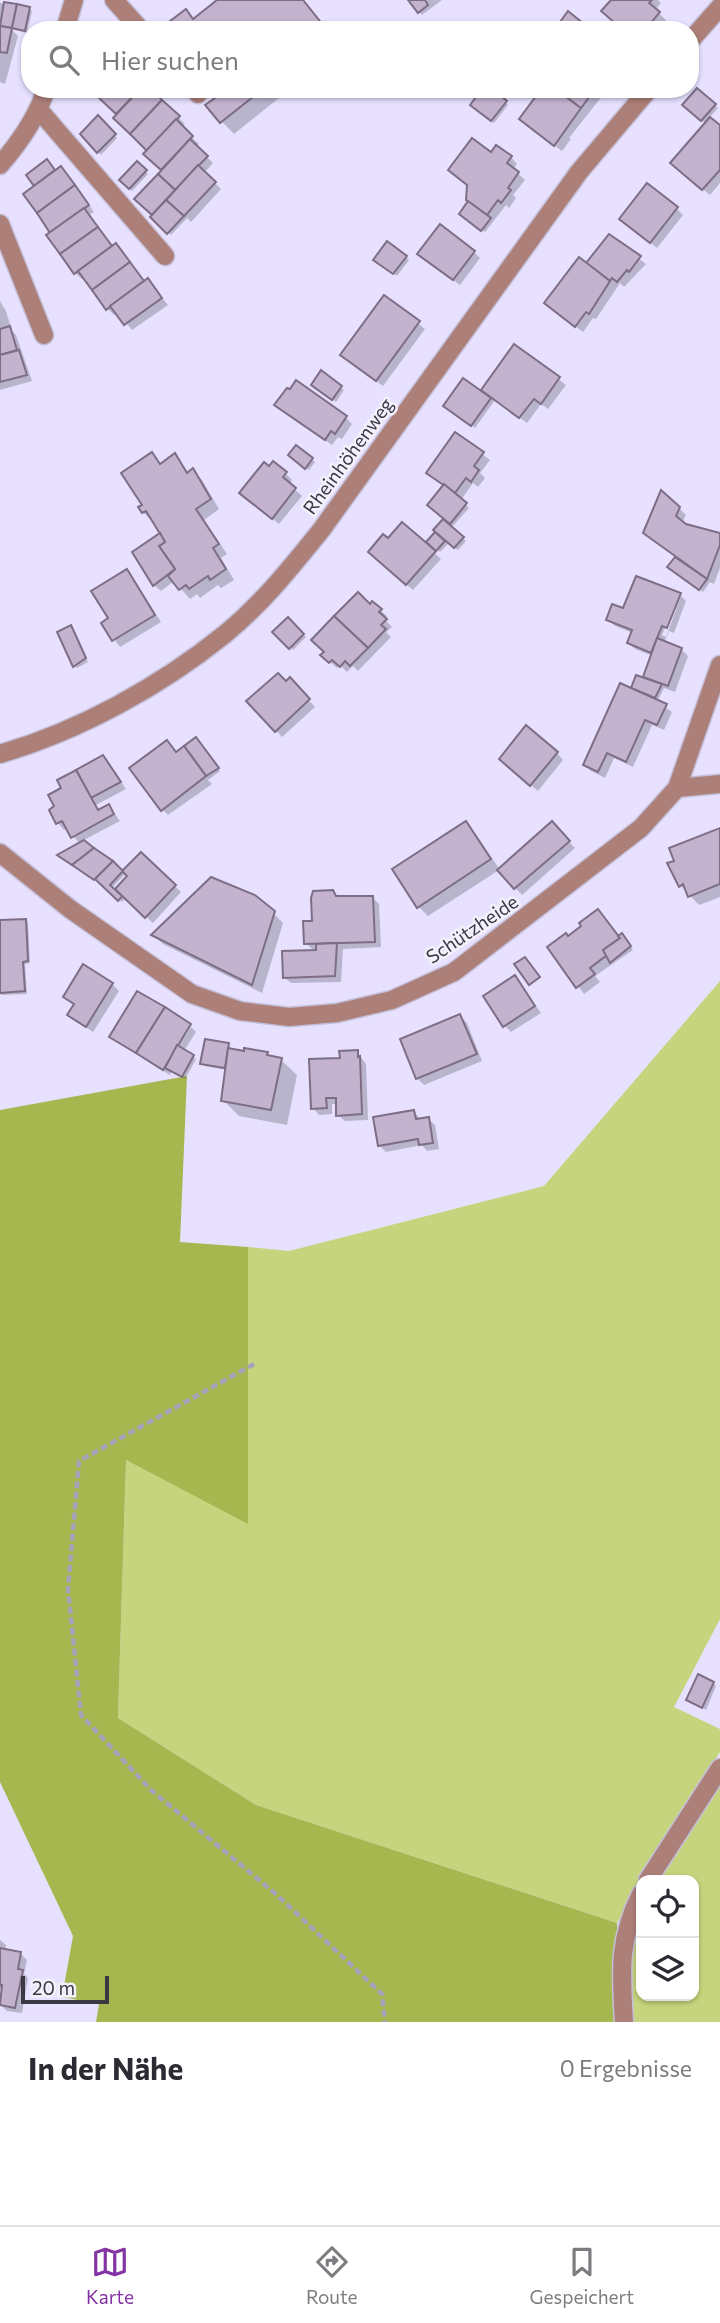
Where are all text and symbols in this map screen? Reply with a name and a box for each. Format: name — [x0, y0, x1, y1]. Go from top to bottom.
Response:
search box — [21, 21, 699, 98]
icon: search — [45, 41, 83, 79]
text: Hier suchen — [101, 44, 239, 75]
street label: Rheinhöhenweg — [298, 393, 398, 518]
street label: Schützheide — [421, 889, 522, 968]
map controls — [636, 1875, 699, 2001]
button: locate — [636, 1875, 699, 1938]
button: layers — [636, 1938, 699, 2001]
scale bar — [21, 1973, 108, 2005]
text: 20 m — [32, 1976, 75, 1999]
text: In der Nähe — [28, 2049, 183, 2086]
text: 0 Ergebnisse — [560, 2054, 692, 2082]
tab: Karte — [86, 2243, 134, 2308]
tab: Route — [306, 2243, 358, 2308]
tab: Gespeichert — [530, 2243, 634, 2308]

